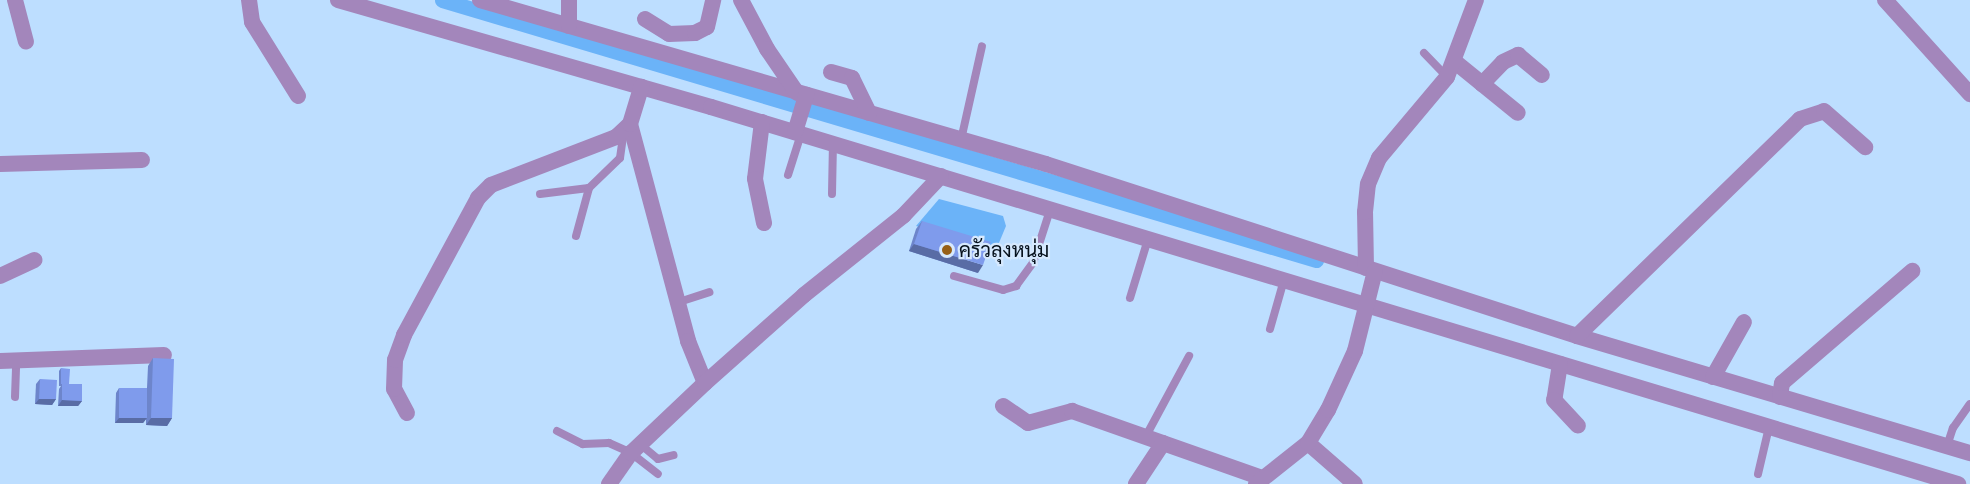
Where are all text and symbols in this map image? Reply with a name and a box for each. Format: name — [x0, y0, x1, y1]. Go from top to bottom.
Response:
place label: ครัวลุงหนุ่ม — [959, 238, 1049, 262]
marker: ครัวลุงหนุ่ม — [940, 243, 954, 257]

